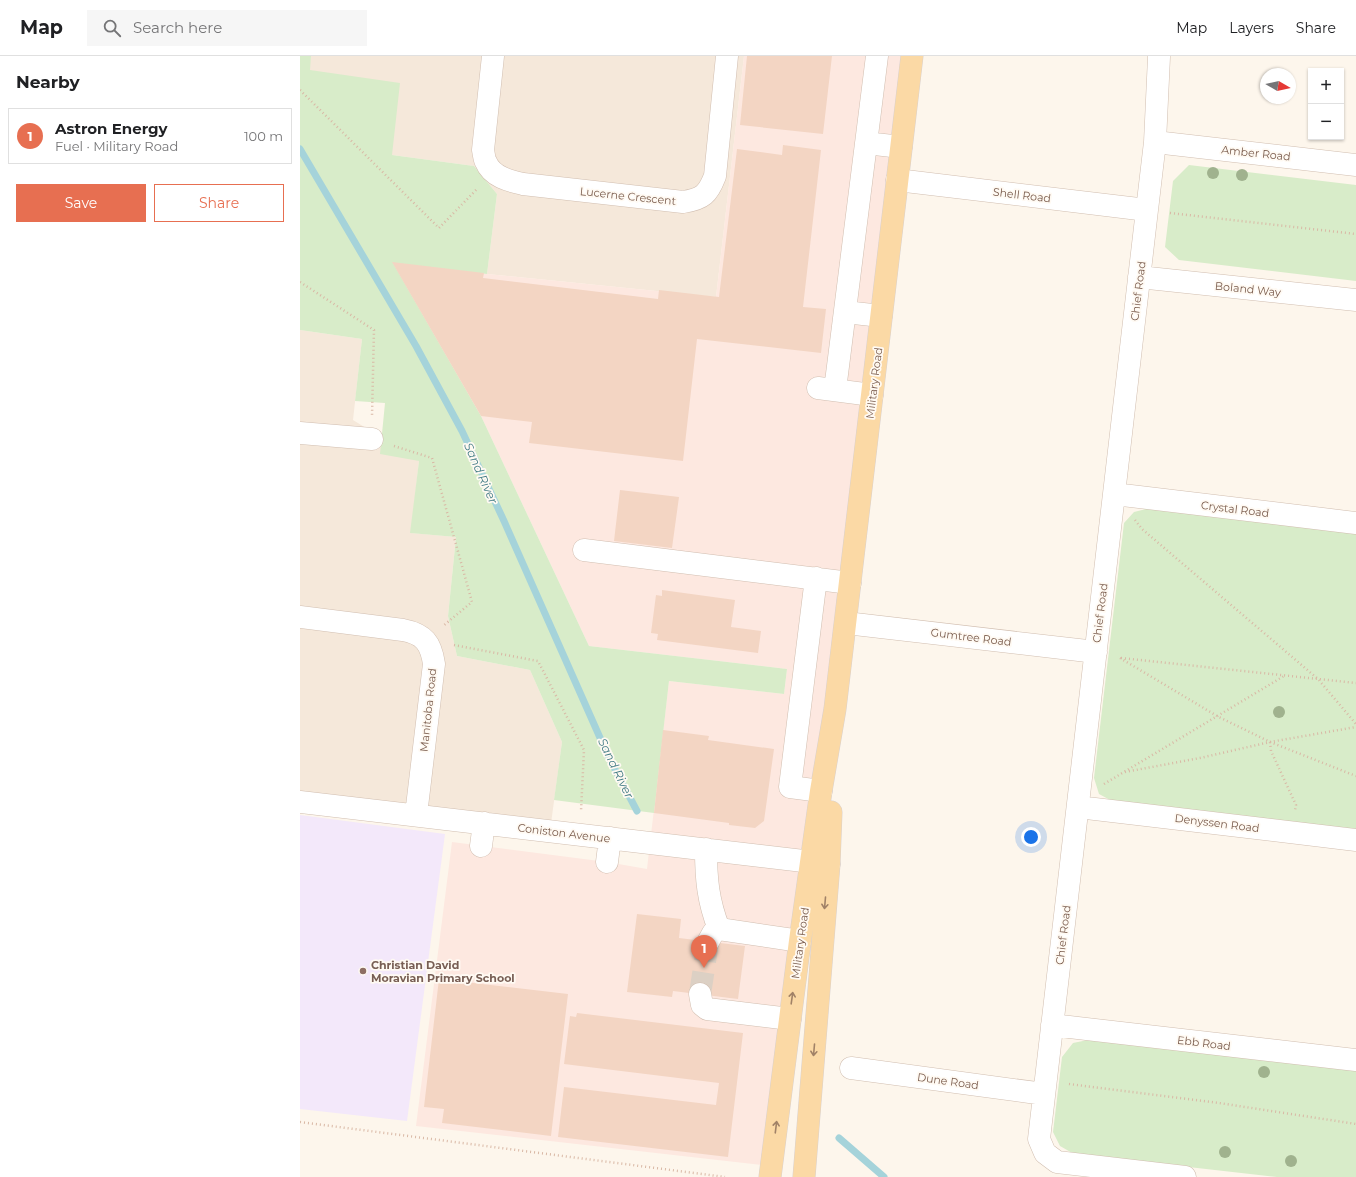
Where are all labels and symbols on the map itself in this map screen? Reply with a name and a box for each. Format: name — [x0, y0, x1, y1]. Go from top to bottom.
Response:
north arrow — [1260, 68, 1296, 104]
street label: Amber Road — [1221, 142, 1291, 164]
street label: Lucerne Crescent — [579, 184, 677, 208]
street label: Shell Road — [992, 184, 1052, 206]
street label: Chief Road — [1127, 260, 1149, 322]
street label: Boland Way — [1214, 279, 1282, 299]
street label: Military Road — [863, 346, 885, 420]
water label: Sand River — [461, 440, 501, 506]
street label: Crystal Road — [1200, 498, 1270, 520]
street label: Chief Road — [1089, 582, 1111, 644]
street label: Gumtree Road — [930, 625, 1012, 649]
street label: Manitoba Road — [417, 667, 439, 753]
water label: Sand River — [595, 735, 637, 801]
street label: Denyssen Road — [1174, 811, 1260, 835]
street label: Coniston Avenue — [517, 820, 611, 846]
your location — [1021, 827, 1041, 847]
one-way arrow — [822, 896, 829, 909]
street label: Chief Road — [1052, 904, 1074, 966]
street label: Military Road — [788, 906, 812, 980]
pin: 1 — [691, 935, 717, 968]
place label: Christian David Moravian Primary School — [371, 958, 515, 985]
marker: Christian David Moravian Primary School — [358, 966, 368, 976]
one-way arrow — [789, 992, 796, 1005]
street label: Ebb Road — [1176, 1033, 1232, 1053]
one-way arrow — [811, 1043, 818, 1056]
street label: Dune Road — [916, 1070, 980, 1092]
one-way arrow — [772, 1121, 779, 1134]

